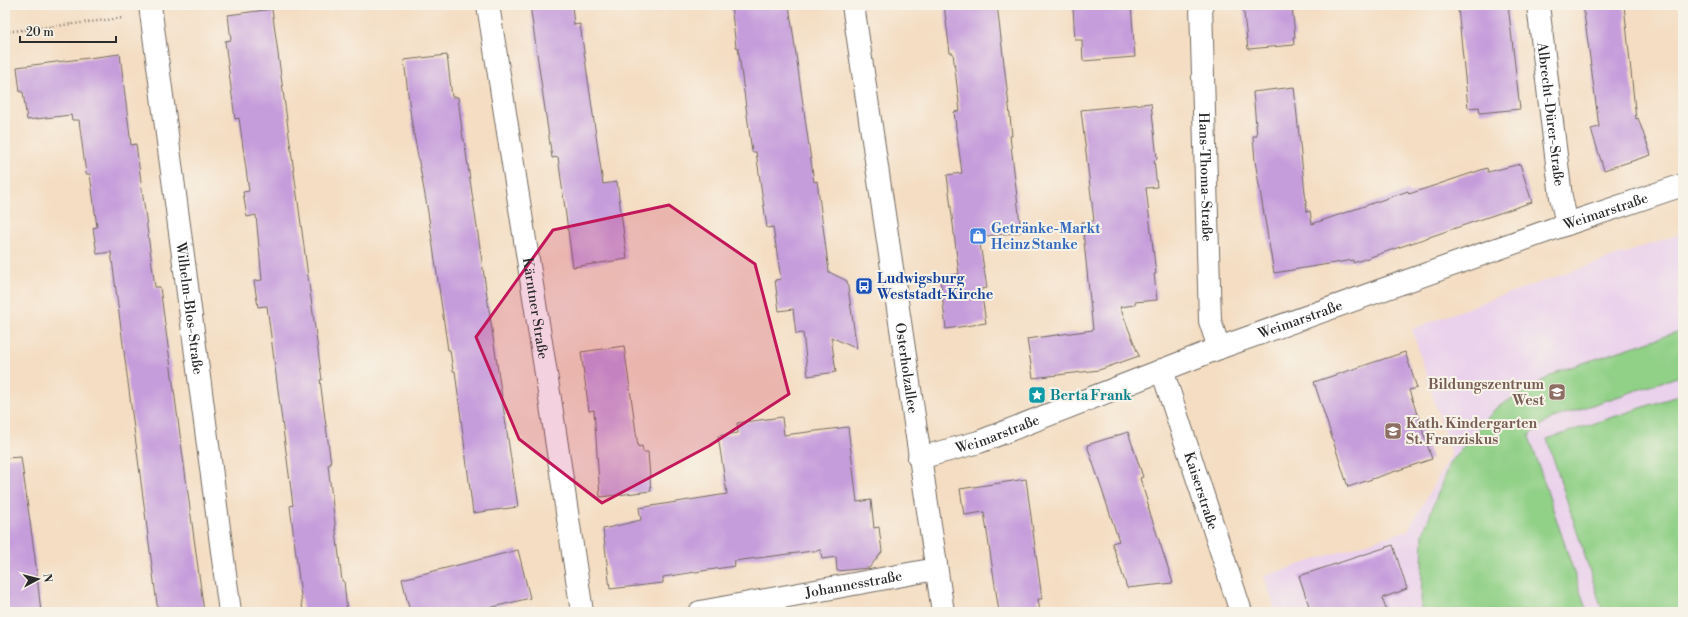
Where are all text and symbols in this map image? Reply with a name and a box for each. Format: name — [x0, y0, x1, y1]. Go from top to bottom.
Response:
scale bar — [20, 18, 116, 44]
text: 20 m — [26, 25, 54, 40]
street label: Albrecht-Dürer-Straße — [1532, 40, 1568, 187]
street label: Hans-Thoma-Straße — [1194, 112, 1216, 242]
street label: Weimarstraße — [1560, 189, 1651, 235]
place label: Getränke-Markt Heinz Stanke — [991, 220, 1101, 254]
shop icon: Getränke-Markt Heinz Stanke — [968, 226, 988, 246]
street label: Wilhelm-Blos-Straße — [171, 240, 207, 376]
street label: Kärntner Straße — [518, 256, 552, 361]
place label: Ludwigsburg Weststadt-Kirche — [876, 270, 994, 304]
bus stop icon: Ludwigsburg Weststadt-Kirche — [854, 276, 874, 296]
street label: Weimarstraße — [1255, 297, 1345, 344]
street label: Osterholzallee — [890, 322, 921, 415]
place label: Bildungszentrum West — [1428, 376, 1545, 410]
school or university icon: Bildungszentrum West — [1547, 382, 1567, 402]
place icon: Berta Frank — [1027, 385, 1047, 405]
place label: Berta Frank — [1050, 387, 1132, 405]
street label: Weimarstraße — [953, 411, 1042, 458]
place label: Kath. Kindergarten St. Franziskus — [1406, 415, 1538, 449]
school or university icon: Kath. Kindergarten St. Franziskus — [1383, 421, 1403, 441]
street label: Kaiserstraße — [1179, 450, 1222, 532]
north arrow — [18, 559, 58, 599]
street label: Johannesstraße — [803, 567, 904, 603]
text: N — [39, 573, 54, 583]

